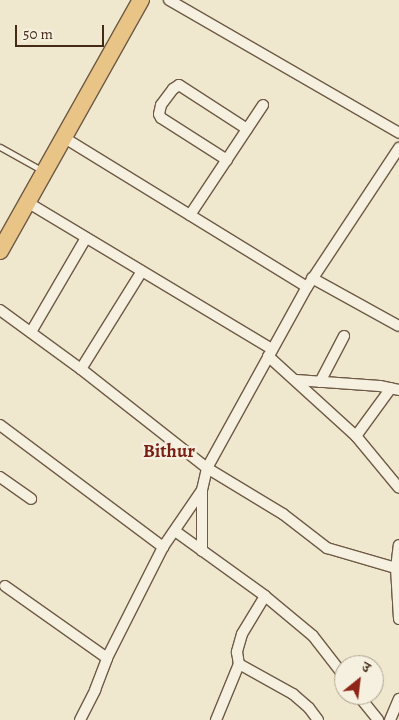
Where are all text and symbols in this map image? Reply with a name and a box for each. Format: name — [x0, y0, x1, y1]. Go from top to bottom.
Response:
scale bar — [18, 15, 106, 47]
text: 50 m — [23, 24, 53, 44]
district label: Bithur — [143, 441, 195, 463]
north arrow — [334, 655, 384, 705]
text: उ — [358, 657, 374, 677]

